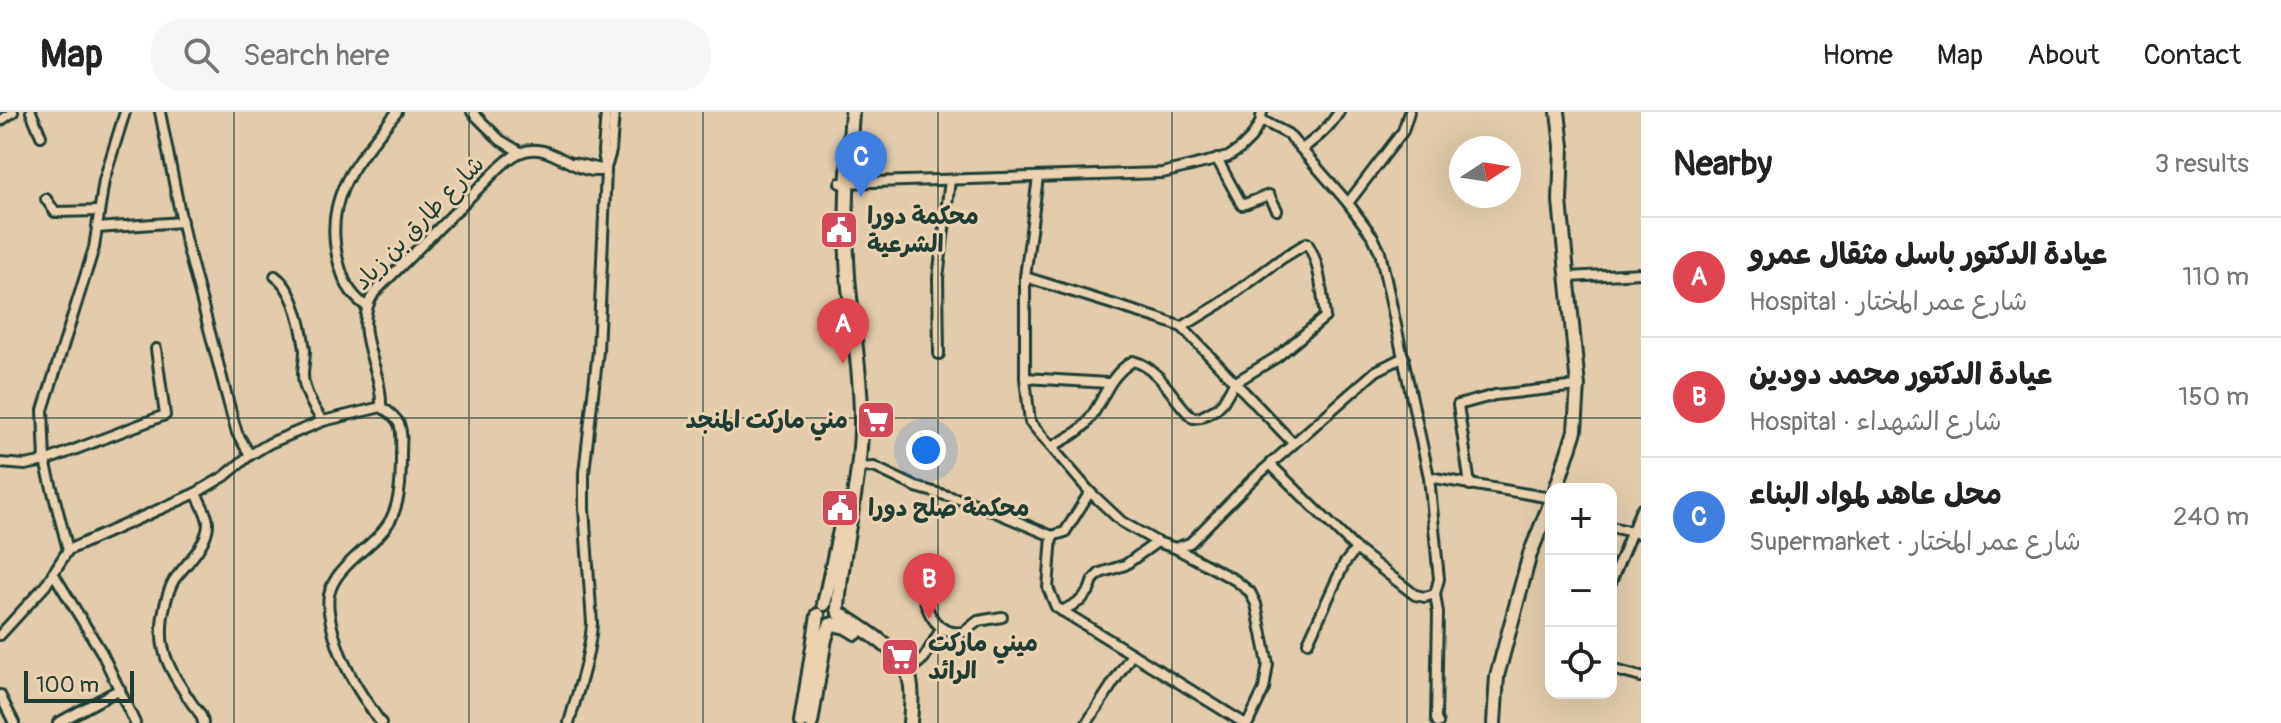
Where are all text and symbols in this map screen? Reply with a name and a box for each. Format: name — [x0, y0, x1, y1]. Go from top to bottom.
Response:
search box — [151, 19, 711, 91]
text: Map — [40, 31, 103, 79]
icon: search — [179, 33, 223, 77]
text: Search here — [243, 37, 390, 74]
text: Home — [1822, 38, 1893, 73]
text: Map — [1937, 38, 1983, 73]
text: About — [2027, 38, 2100, 73]
text: Contact — [2144, 38, 2241, 73]
pin: C — [835, 131, 887, 197]
north arrow — [1449, 136, 1521, 208]
text: Nearby — [1673, 143, 1772, 186]
text: 3 results — [2155, 148, 2249, 180]
street label: شارع طارق بن زياد — [348, 150, 492, 298]
place label: محكمة دورا الشرعية — [867, 202, 979, 259]
public building icon: محكمة دورا الشرعية — [818, 209, 860, 251]
text: عيادة الدكتور باسل مثقال عمرو — [1749, 236, 2107, 273]
text: A — [1691, 261, 1707, 293]
text: 110 m — [2182, 261, 2249, 293]
text: Hospital · شارع عمر المختار — [1749, 286, 2028, 318]
pin: A — [817, 298, 869, 364]
text: عيادة الدكتور محمد دودين — [1749, 356, 2052, 393]
text: B — [1692, 381, 1706, 413]
text: 150 m — [2178, 381, 2249, 413]
supermarket icon: مني ماركت المنجد — [855, 399, 897, 441]
place label: مني ماركت المنجد — [685, 406, 848, 441]
text: Hospital · شارع الشهداء — [1749, 406, 2002, 438]
your location — [906, 430, 946, 470]
text: محل عاهد لمواد البناء — [1749, 476, 2002, 513]
map controls — [1545, 483, 1617, 699]
button: + — [1545, 483, 1617, 555]
public building icon: محكمة صلح دورا — [819, 487, 861, 529]
place label: محكمة صلح دورا — [868, 494, 1030, 523]
text: C — [1691, 501, 1707, 533]
text: 240 m — [2173, 501, 2249, 533]
text: Supermarket · شارع عمر المختار — [1749, 526, 2081, 558]
pin: B — [903, 553, 955, 619]
button: − — [1545, 555, 1617, 627]
button: locate — [1545, 627, 1617, 699]
place label: ميني ماركت الرائد — [928, 629, 1038, 686]
supermarket icon: ميني ماركت الرائد — [879, 636, 921, 678]
scale bar — [24, 667, 134, 703]
text: 100 m — [36, 671, 99, 699]

